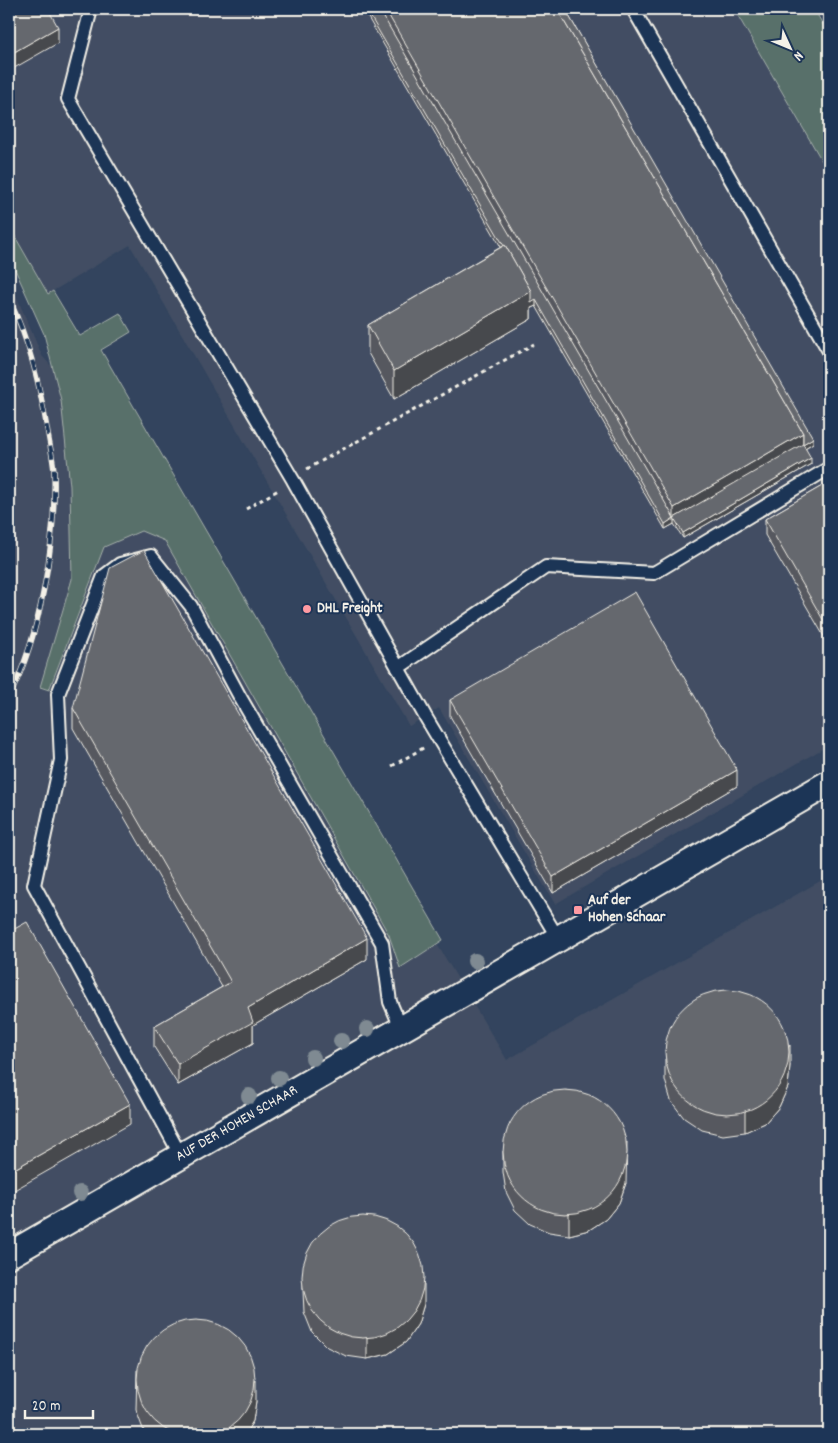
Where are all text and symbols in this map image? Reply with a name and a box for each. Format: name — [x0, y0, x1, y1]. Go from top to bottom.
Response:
north arrow — [766, 22, 816, 72]
text: N — [788, 46, 808, 65]
place label: DHL Freight — [317, 598, 383, 620]
marker: DHL Freight — [301, 603, 313, 615]
place label: Auf der Hohen Schaar — [588, 890, 666, 929]
marker: Auf der Hohen Schaar — [572, 904, 584, 916]
street label: AUF DER HOHEN SCHAAR — [172, 1080, 302, 1168]
scale bar — [25, 1388, 92, 1420]
text: 20 m — [32, 1396, 60, 1418]

